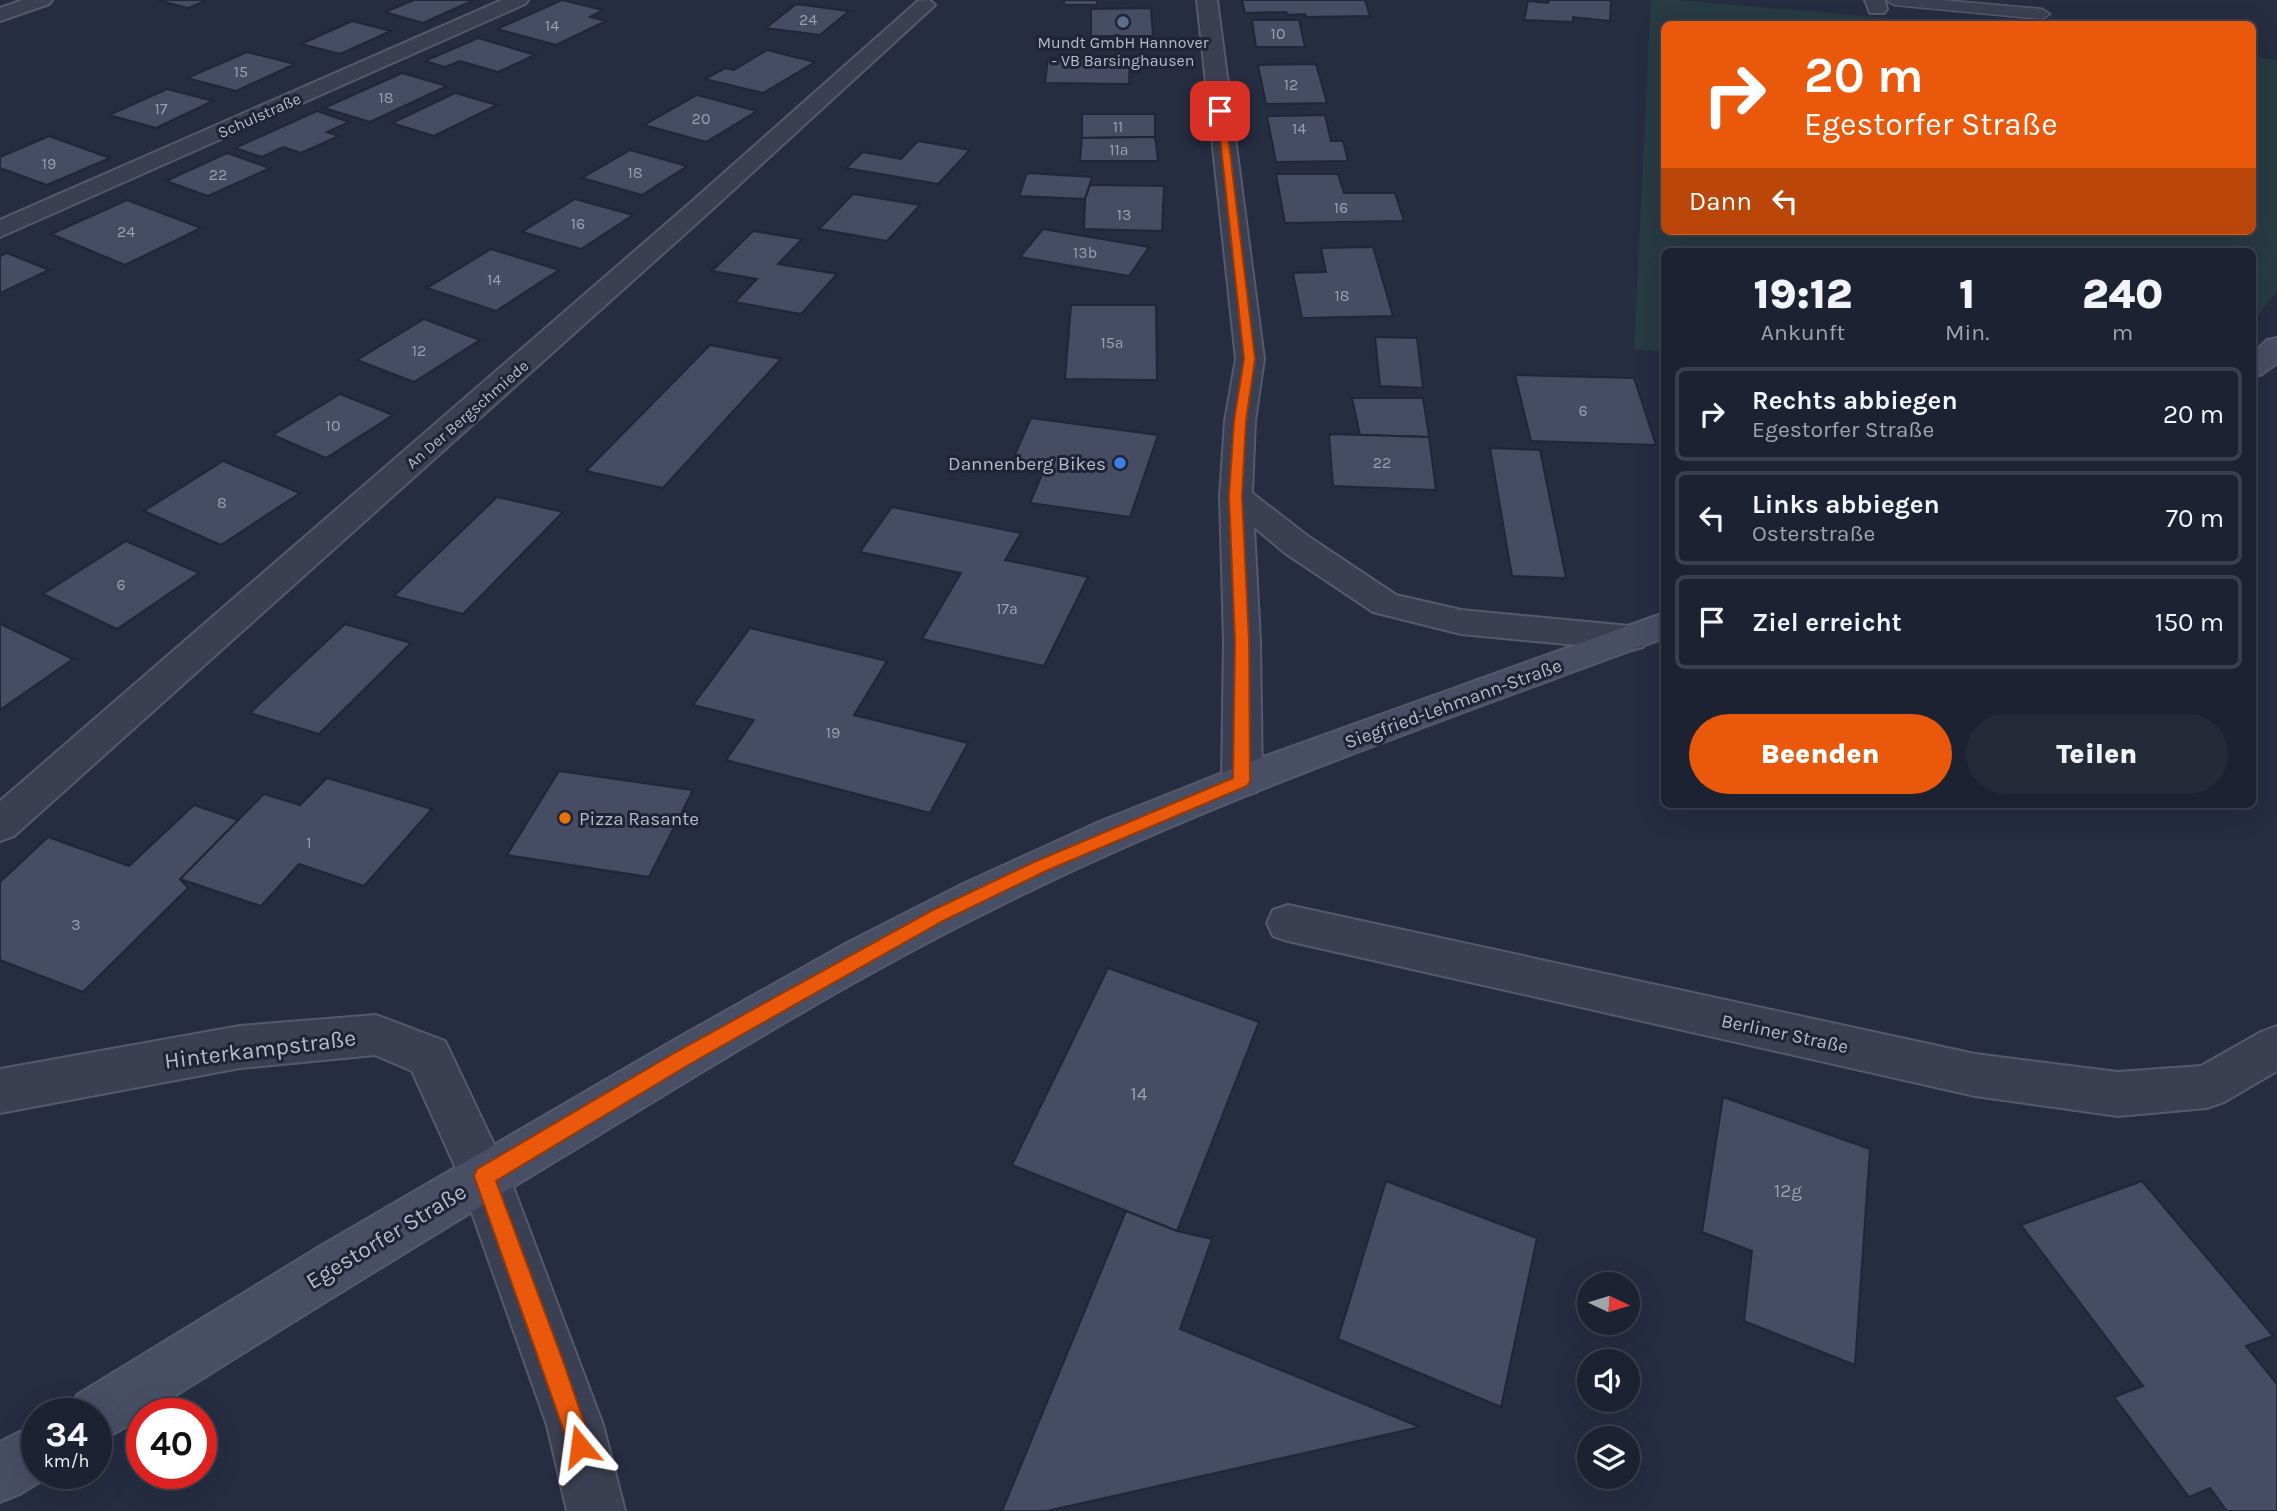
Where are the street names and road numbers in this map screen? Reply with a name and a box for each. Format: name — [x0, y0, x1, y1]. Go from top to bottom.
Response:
street label: Schulstraße — [215, 89, 304, 142]
street label: An Der Bergschmiede — [402, 356, 532, 473]
street label: Siegfried-Lehmann-Straße — [1342, 654, 1565, 754]
street label: Berliner Straße — [1719, 1010, 1850, 1058]
street label: Hinterkampstraße — [163, 1024, 358, 1075]
street label: Egestorfer Straße — [301, 1178, 471, 1295]

